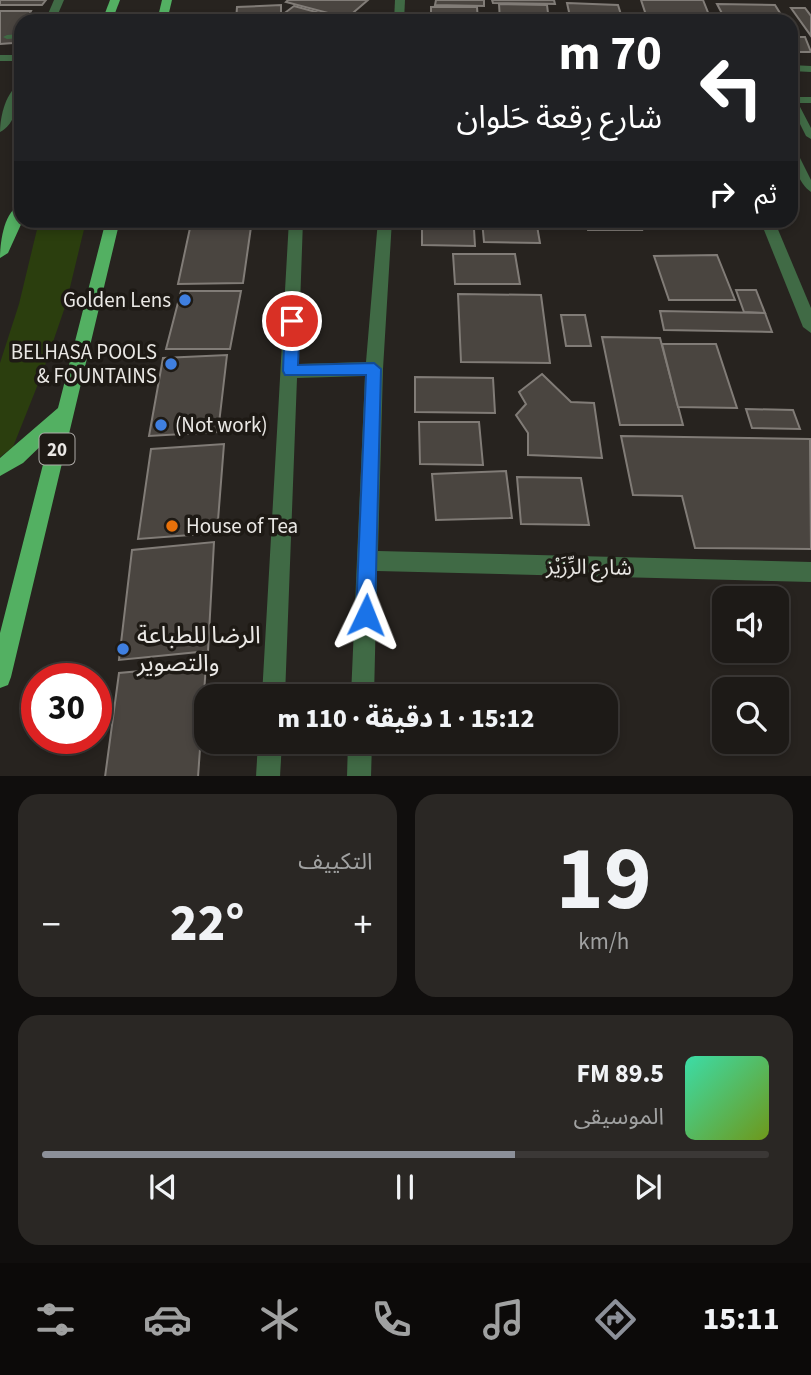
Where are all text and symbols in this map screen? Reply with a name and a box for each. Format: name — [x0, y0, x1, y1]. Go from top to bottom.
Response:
text: 70 m — [558, 19, 662, 89]
icon: left — [686, 42, 777, 133]
text: شارع رِقعة حَلوان — [456, 95, 662, 141]
icon: right — [703, 175, 741, 213]
text: ثم — [755, 176, 777, 213]
place label: Golden Lens — [63, 285, 171, 315]
pin — [262, 291, 322, 351]
marker: Golden Lens — [177, 292, 193, 308]
icon: arrive — [273, 302, 311, 340]
place label: BELHASA POOLS & FOUNTAINS — [11, 337, 157, 391]
marker: BELHASA POOLS & FOUNTAINS — [163, 356, 179, 372]
place label: (Not work) — [175, 410, 268, 440]
marker: (Not work) — [153, 417, 169, 433]
road number: 20 — [40, 433, 74, 464]
place label: House of Tea — [186, 511, 298, 541]
marker: House of Tea — [164, 518, 180, 534]
street label: شارع الرِّزَيْز — [545, 551, 632, 583]
position arrow — [329, 578, 403, 652]
map controls — [712, 586, 789, 754]
button: sound — [712, 586, 789, 663]
place label: الرضا للطباعة والتصوير — [136, 618, 261, 681]
marker: الرضا للطباعة والتصوير — [115, 641, 131, 657]
speed limit sign: 30 — [21, 663, 112, 754]
button: search — [712, 677, 789, 754]
text: 15:12 · 1 دقيقة · 110 m — [278, 700, 534, 737]
text: 19 — [556, 815, 652, 944]
text: التكييف — [298, 845, 373, 878]
text: 22° — [170, 887, 245, 961]
text: − — [42, 898, 61, 952]
text: + — [354, 898, 372, 952]
text: km/h — [578, 925, 629, 958]
text: 89.5 FM — [576, 1055, 664, 1092]
text: الموسيقى — [573, 1100, 664, 1133]
icon: previous — [144, 1168, 182, 1206]
icon: pause — [386, 1168, 424, 1206]
icon: next — [629, 1168, 667, 1206]
icon: filters — [31, 1295, 80, 1344]
icon: car — [143, 1295, 192, 1344]
icon: climate — [255, 1295, 304, 1344]
icon: phone — [367, 1295, 416, 1344]
icon: music — [479, 1295, 528, 1344]
icon: directions — [591, 1295, 640, 1344]
text: 15:11 — [702, 1296, 780, 1342]

